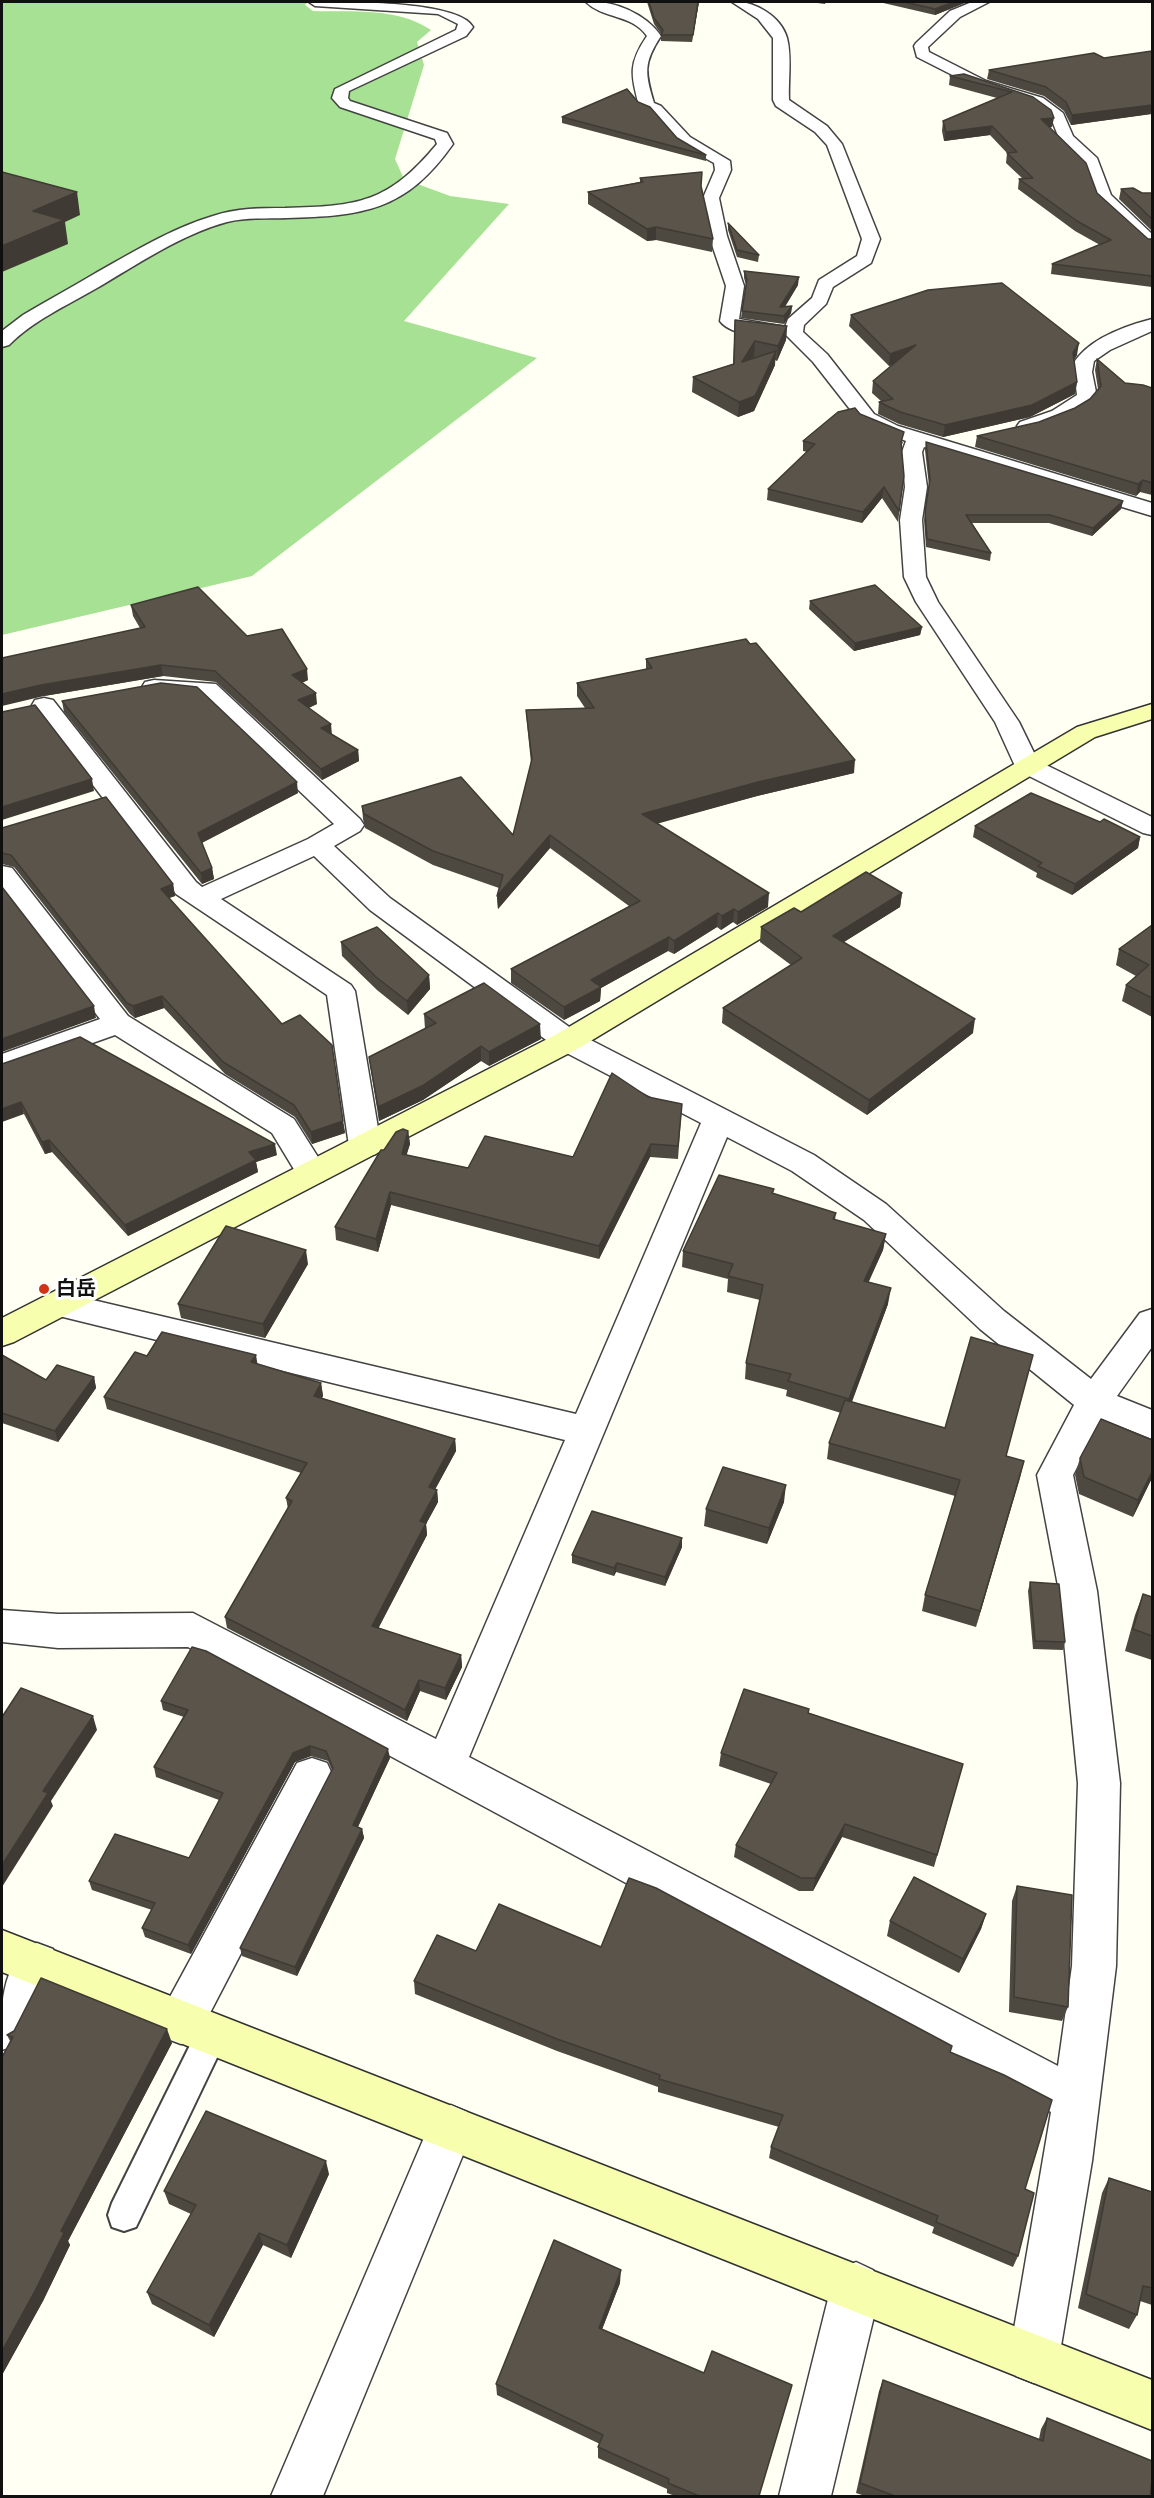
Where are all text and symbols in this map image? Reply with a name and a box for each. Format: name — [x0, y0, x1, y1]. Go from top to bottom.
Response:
place label: 白岳 — [56, 1277, 96, 1301]
marker: 白岳 — [37, 1282, 51, 1296]

